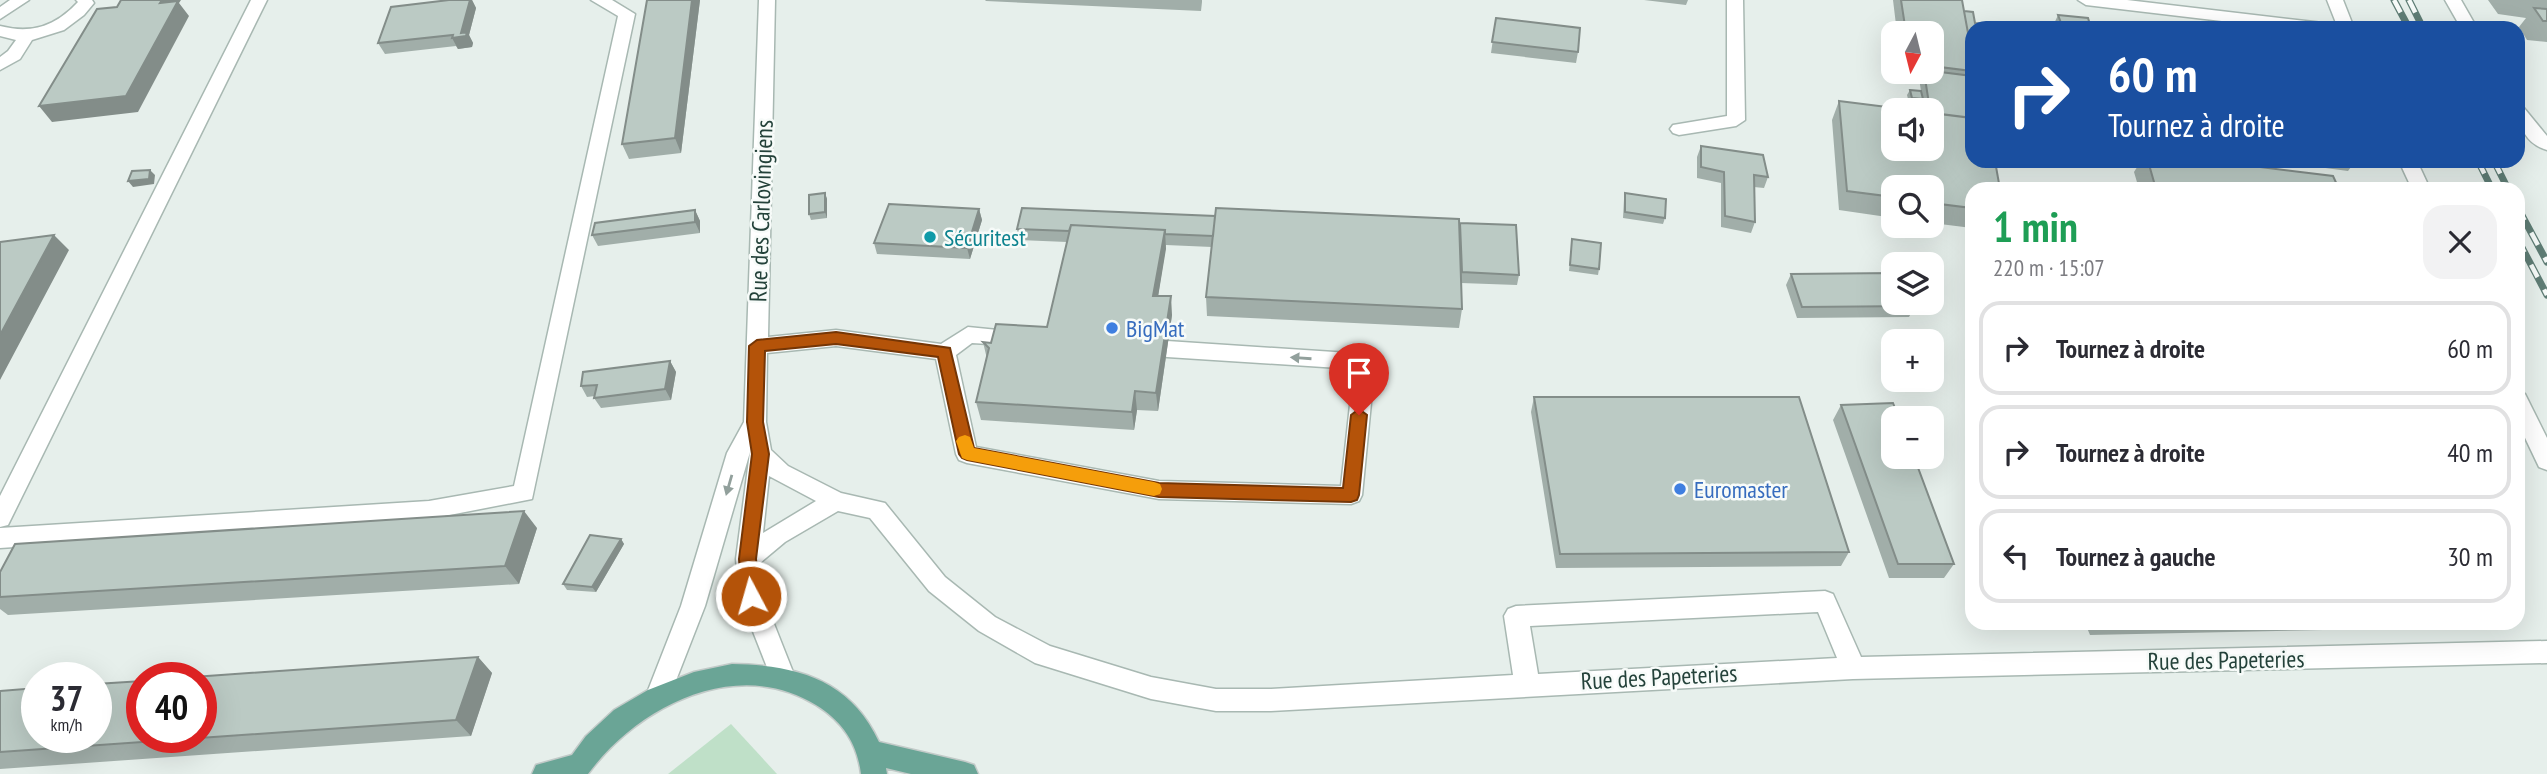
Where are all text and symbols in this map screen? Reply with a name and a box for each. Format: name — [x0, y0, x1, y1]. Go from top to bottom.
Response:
north arrow — [1881, 21, 1944, 84]
map controls — [1881, 21, 1944, 469]
text: 60 m — [2108, 42, 2197, 106]
icon: right — [1993, 49, 2084, 140]
button: sound — [1881, 98, 1944, 161]
text: Tournez à droite — [2108, 104, 2285, 146]
street label: Rue des Carlovingiens — [742, 119, 780, 303]
button: search — [1881, 175, 1944, 238]
text: 1 min — [1993, 199, 2078, 254]
button: close — [2423, 205, 2497, 279]
place label: Sécuritest — [944, 222, 1026, 253]
marker: Sécuritest — [922, 229, 938, 245]
button: layers — [1881, 252, 1944, 315]
text: 220 m · 15:07 — [1993, 253, 2105, 282]
place label: BigMat — [1126, 313, 1185, 344]
marker: BigMat — [1104, 320, 1120, 336]
button: + — [1881, 329, 1944, 392]
icon: right — [1997, 329, 2035, 367]
text: Tournez à droite — [2056, 332, 2205, 365]
text: 60 m — [2447, 332, 2493, 365]
pin — [1329, 343, 1389, 415]
one-way arrow — [1290, 352, 1312, 363]
icon: arrive — [1340, 354, 1378, 392]
button: − — [1881, 406, 1944, 469]
icon: right — [1997, 433, 2035, 471]
text: Tournez à droite — [2056, 436, 2205, 469]
text: 40 m — [2447, 436, 2493, 469]
one-way arrow — [723, 474, 733, 495]
place label: Euromaster — [1694, 474, 1788, 505]
marker: Euromaster — [1672, 481, 1688, 497]
icon: left — [1997, 537, 2035, 575]
text: Tournez à gauche — [2056, 540, 2216, 573]
text: 30 m — [2447, 540, 2493, 573]
position arrow — [714, 559, 788, 633]
street label: Rue des Papeteries — [2147, 643, 2305, 677]
street label: Rue des Papeteries — [1580, 657, 1738, 697]
speed limit sign: 40 — [126, 662, 217, 753]
text: 37 — [50, 675, 83, 721]
text: km/h — [51, 713, 82, 736]

